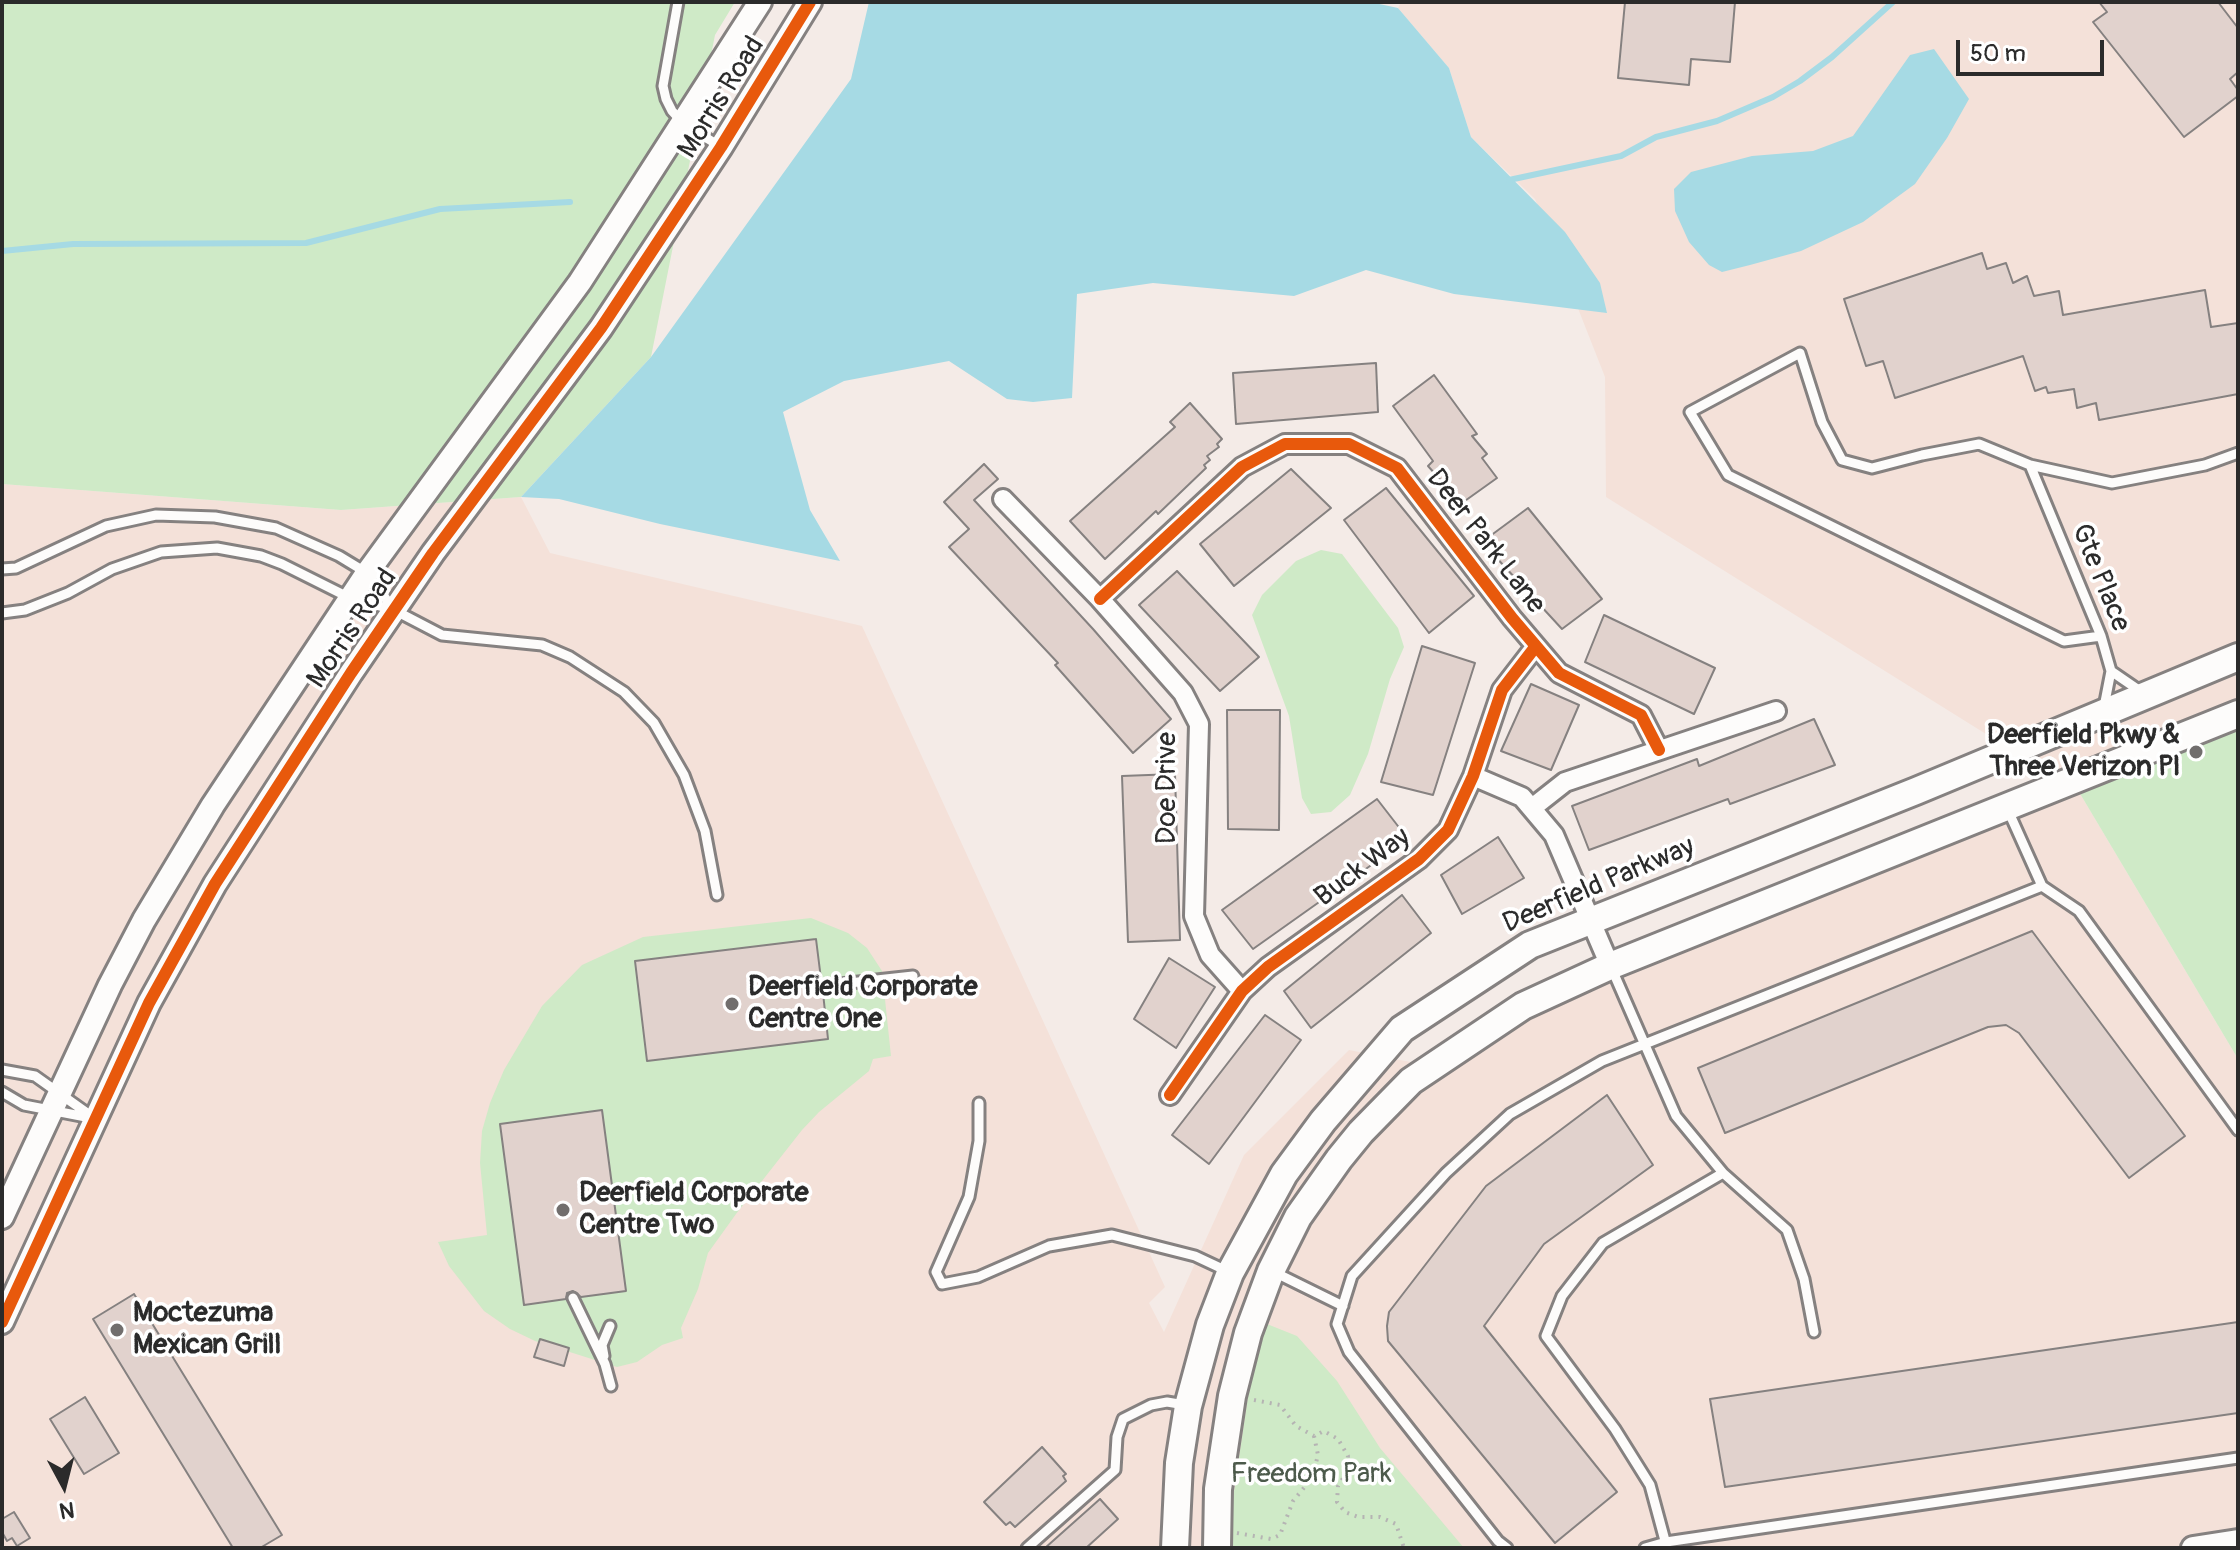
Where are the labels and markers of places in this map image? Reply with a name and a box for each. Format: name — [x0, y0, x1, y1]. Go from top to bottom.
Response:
place label: Deerfield Pkwy & Three Verizon Pl — [1987, 719, 2180, 785]
marker: Deerfield Pkwy & Three Verizon Pl — [2187, 743, 2205, 761]
place label: Deerfield Corporate Centre One — [748, 971, 978, 1037]
marker: Deerfield Corporate Centre One — [723, 995, 741, 1013]
place label: Deerfield Corporate Centre Two — [579, 1177, 809, 1243]
marker: Deerfield Corporate Centre Two — [554, 1201, 572, 1219]
place label: Moctezuma Mexican Grill — [133, 1297, 281, 1363]
marker: Moctezuma Mexican Grill — [108, 1321, 126, 1339]

